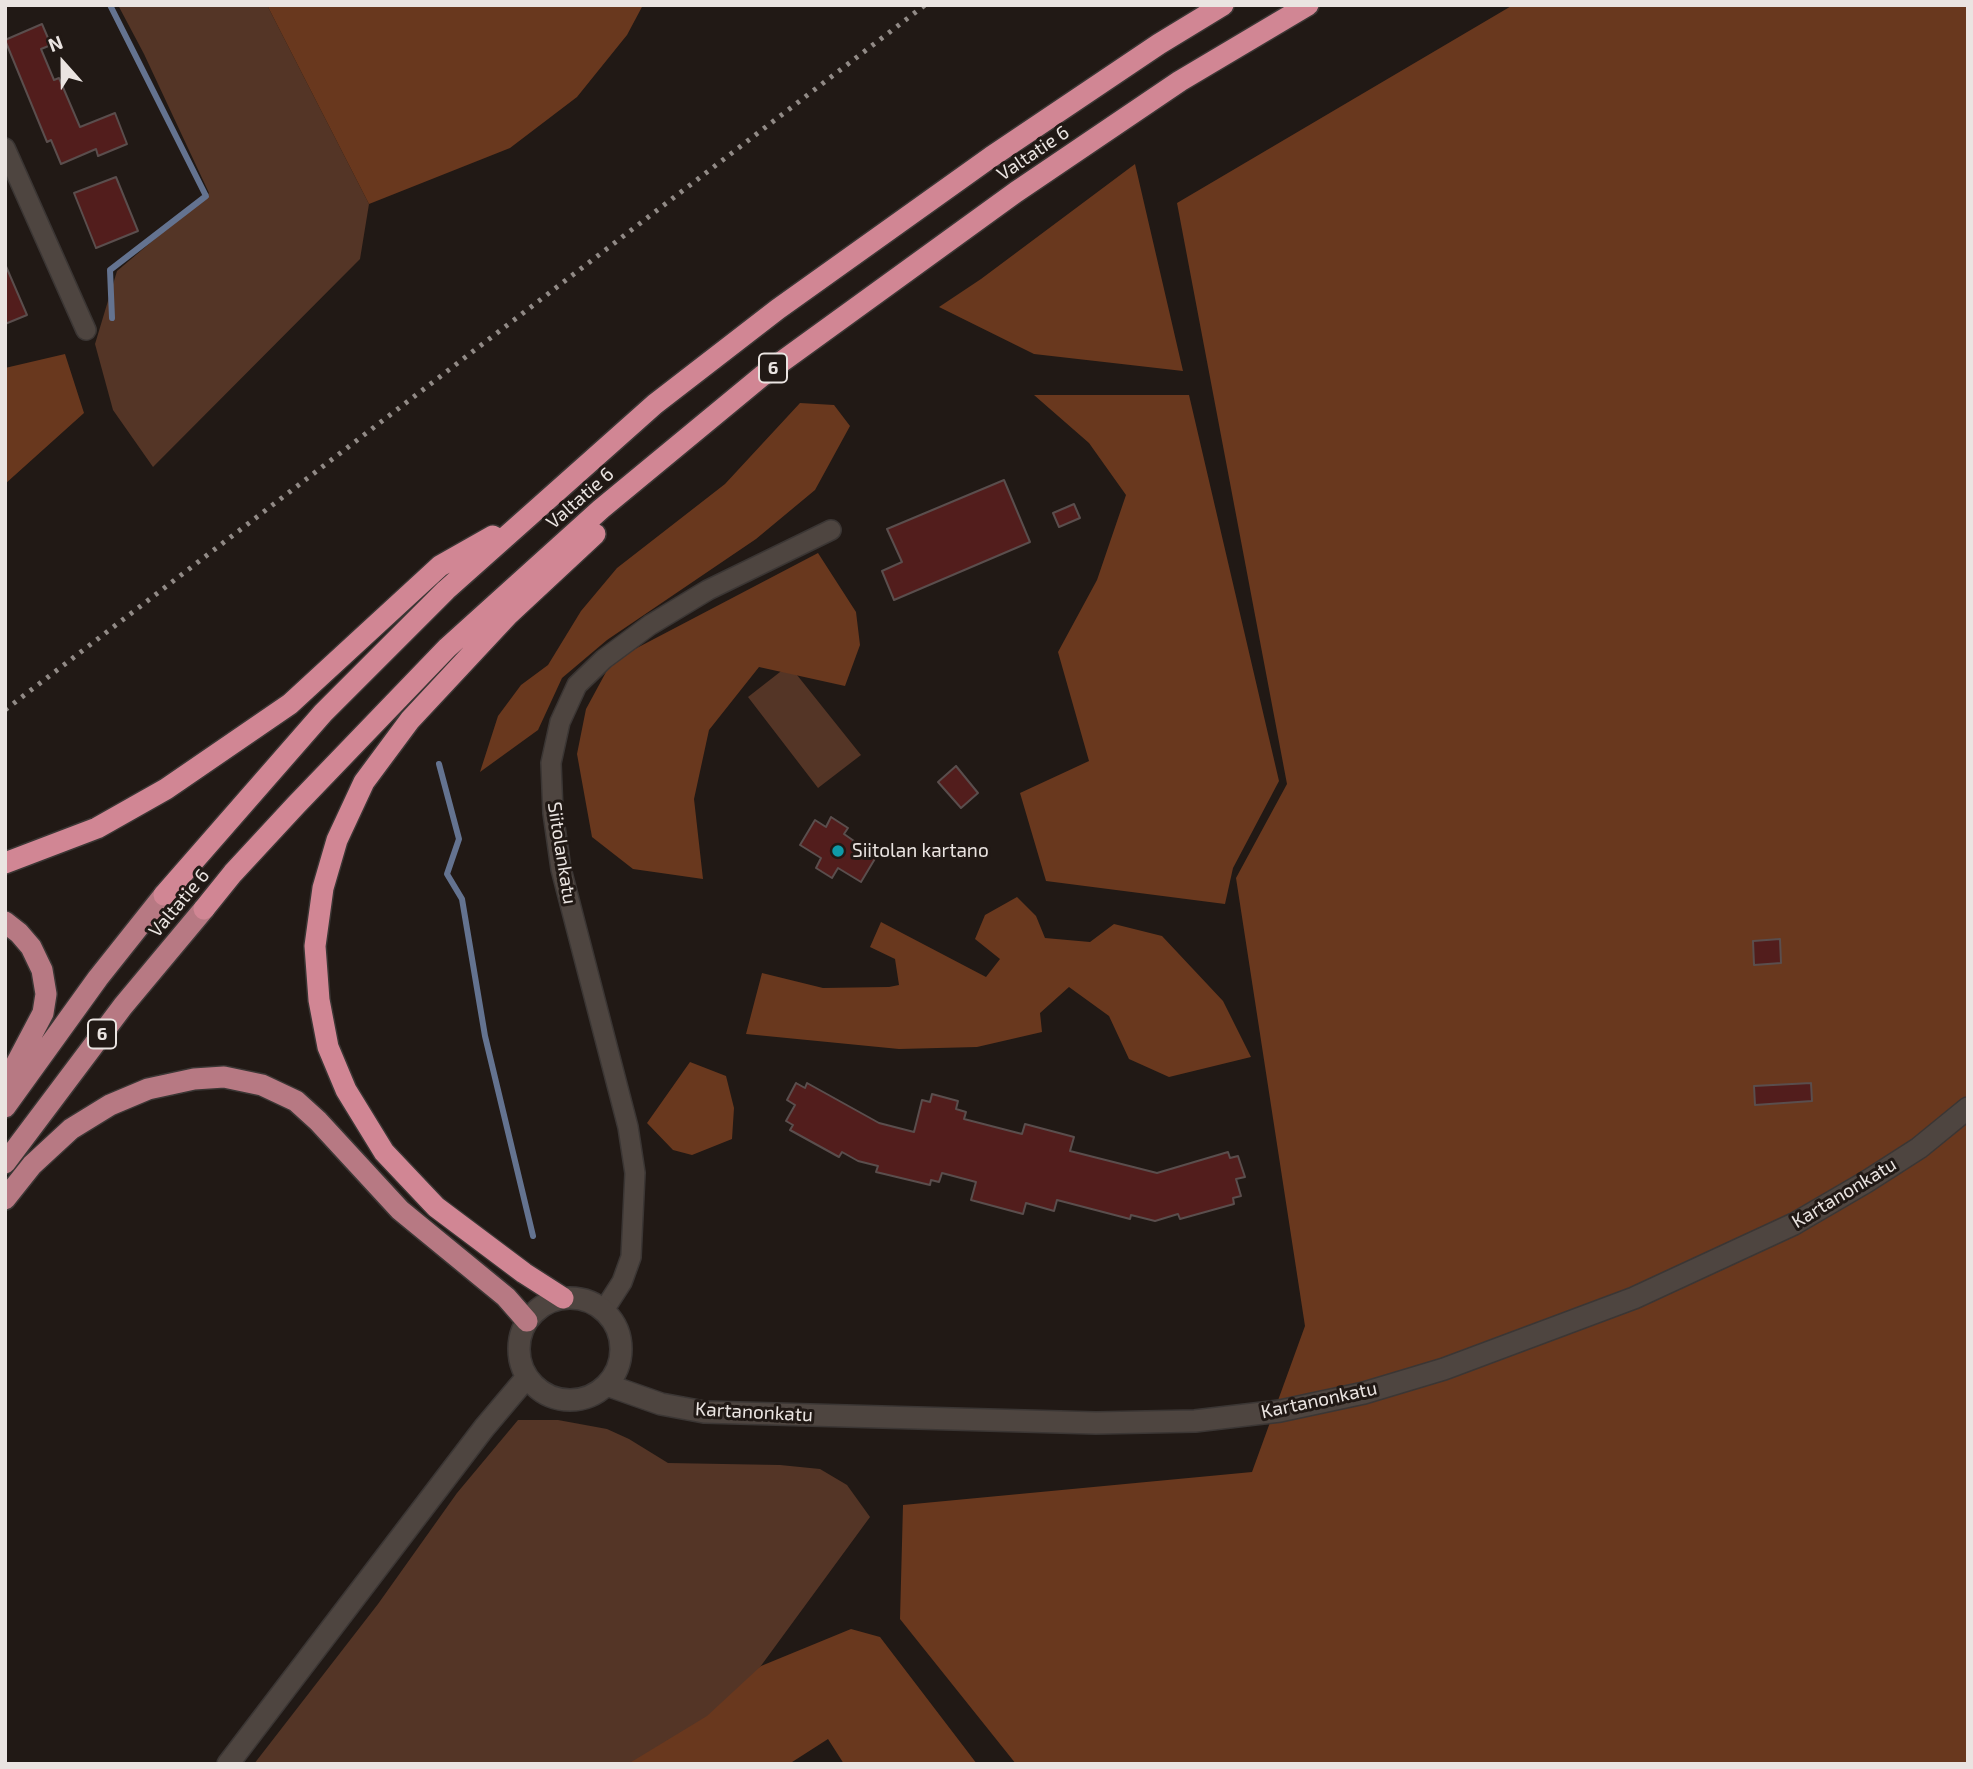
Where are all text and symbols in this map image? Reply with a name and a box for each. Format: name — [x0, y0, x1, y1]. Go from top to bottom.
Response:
north arrow — [28, 28, 98, 98]
text: N — [45, 30, 66, 56]
street label: Valtatie 6 — [993, 121, 1073, 185]
road number: 6 — [759, 354, 787, 382]
street label: Valtatie 6 — [542, 463, 618, 533]
street label: Siitolankatu — [543, 800, 581, 906]
place label: Siitolan kartano — [852, 840, 989, 862]
marker: Siitolan kartano — [830, 843, 846, 859]
street label: Valtatie 6 — [144, 864, 214, 942]
road number: 6 — [88, 1020, 116, 1049]
street label: Kartanonkatu — [1788, 1153, 1900, 1233]
street label: Kartanonkatu — [1259, 1377, 1379, 1423]
street label: Kartanonkatu — [694, 1398, 814, 1426]

